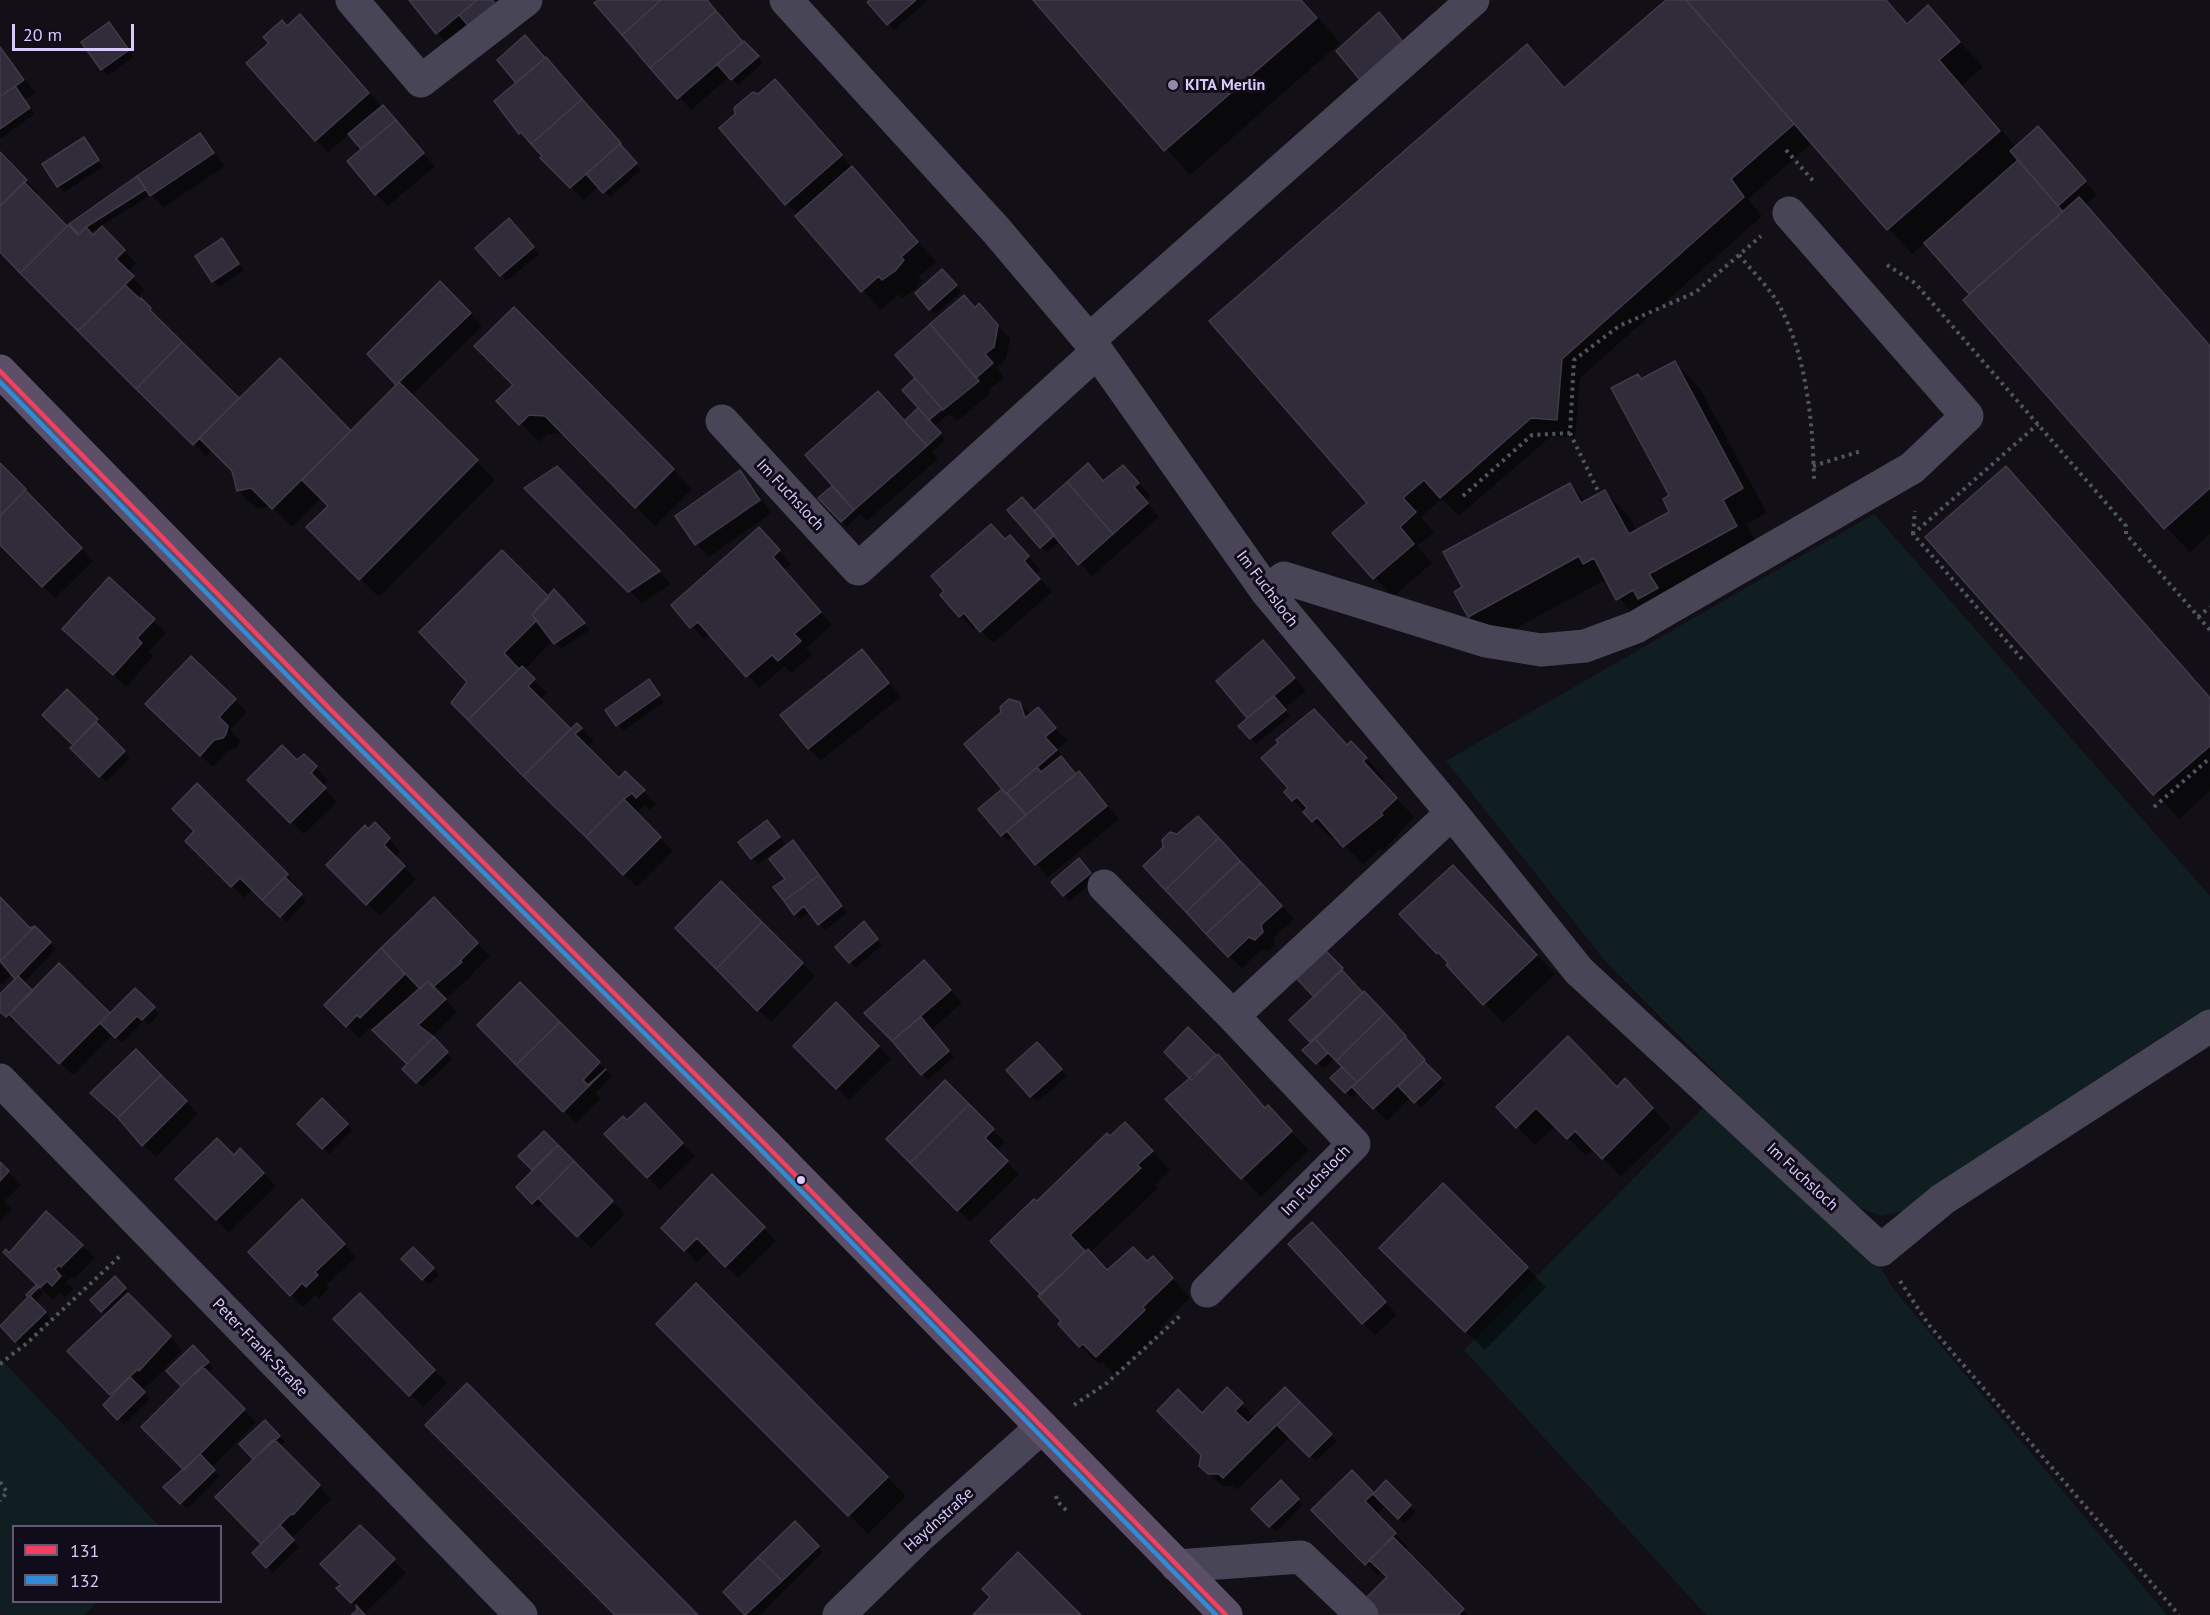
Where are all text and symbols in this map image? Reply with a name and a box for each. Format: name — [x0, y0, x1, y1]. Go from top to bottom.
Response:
scale bar — [15, 12, 136, 50]
text: 20 m — [23, 23, 62, 46]
place label: KITA Merlin — [1185, 75, 1265, 95]
marker: KITA Merlin — [1166, 78, 1180, 92]
street label: Im Fuchsloch — [752, 455, 828, 535]
street label: Im Fuchsloch — [1232, 547, 1302, 631]
street label: Im Fuchsloch — [1762, 1139, 1842, 1215]
street label: Im Fuchsloch — [1278, 1142, 1354, 1220]
unlabelled marker — [795, 1174, 807, 1186]
street label: Peter-Frank-Straße — [208, 1295, 312, 1401]
street label: Haydnstraße — [900, 1484, 978, 1556]
legend — [12, 1525, 222, 1603]
text: 131 — [70, 1539, 99, 1562]
text: 132 — [70, 1569, 99, 1592]

